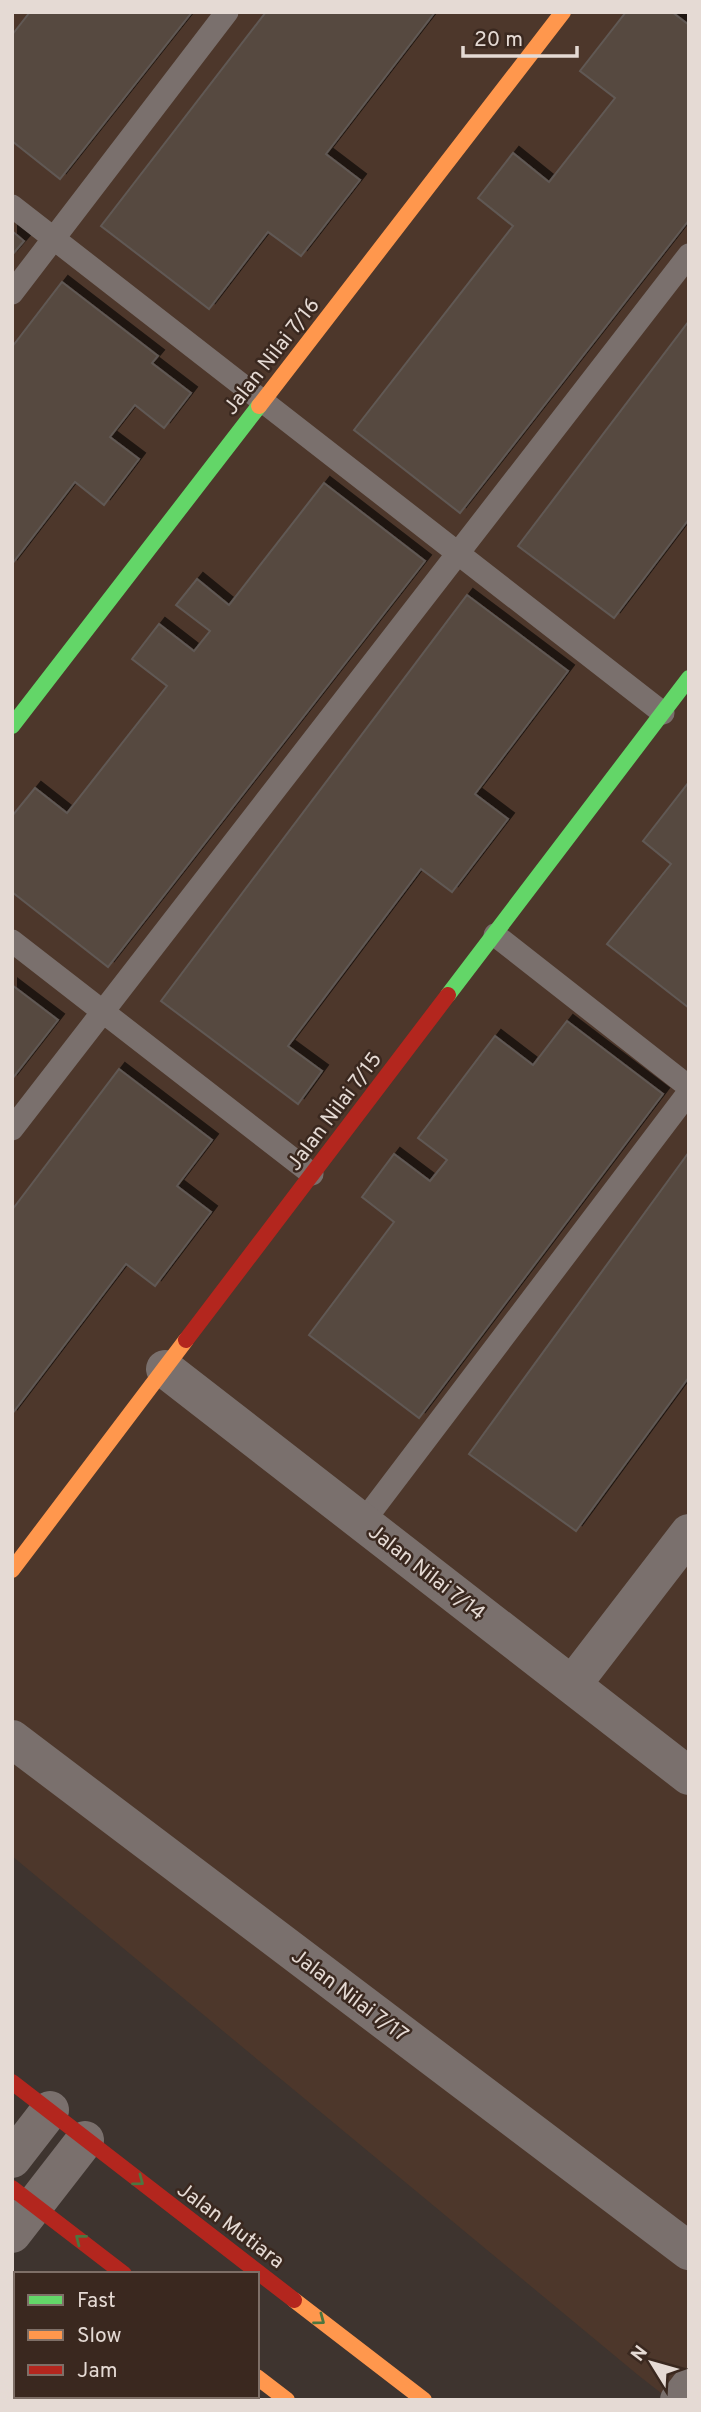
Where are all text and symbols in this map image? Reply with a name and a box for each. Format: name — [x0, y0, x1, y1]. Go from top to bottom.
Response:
scale bar — [463, 14, 577, 58]
text: 20 m — [474, 27, 523, 54]
street label: Jalan Nilai 7/16 — [218, 293, 326, 421]
street label: Jalan Nilai 7/15 — [282, 1047, 389, 1177]
street label: Jalan Nilai 7/14 — [362, 1519, 490, 1627]
street label: Jalan Nilai 7/17 — [285, 1943, 413, 2049]
one-way arrow — [132, 2173, 144, 2186]
street label: Jalan Mutiara — [171, 2177, 289, 2275]
one-way arrow — [75, 2235, 87, 2248]
legend — [14, 2272, 259, 2398]
text: Fast — [77, 2288, 116, 2315]
one-way arrow — [312, 2311, 325, 2324]
text: Slow — [77, 2323, 122, 2350]
north arrow — [617, 2328, 687, 2398]
text: N — [626, 2341, 654, 2367]
text: Jam — [77, 2358, 118, 2385]

